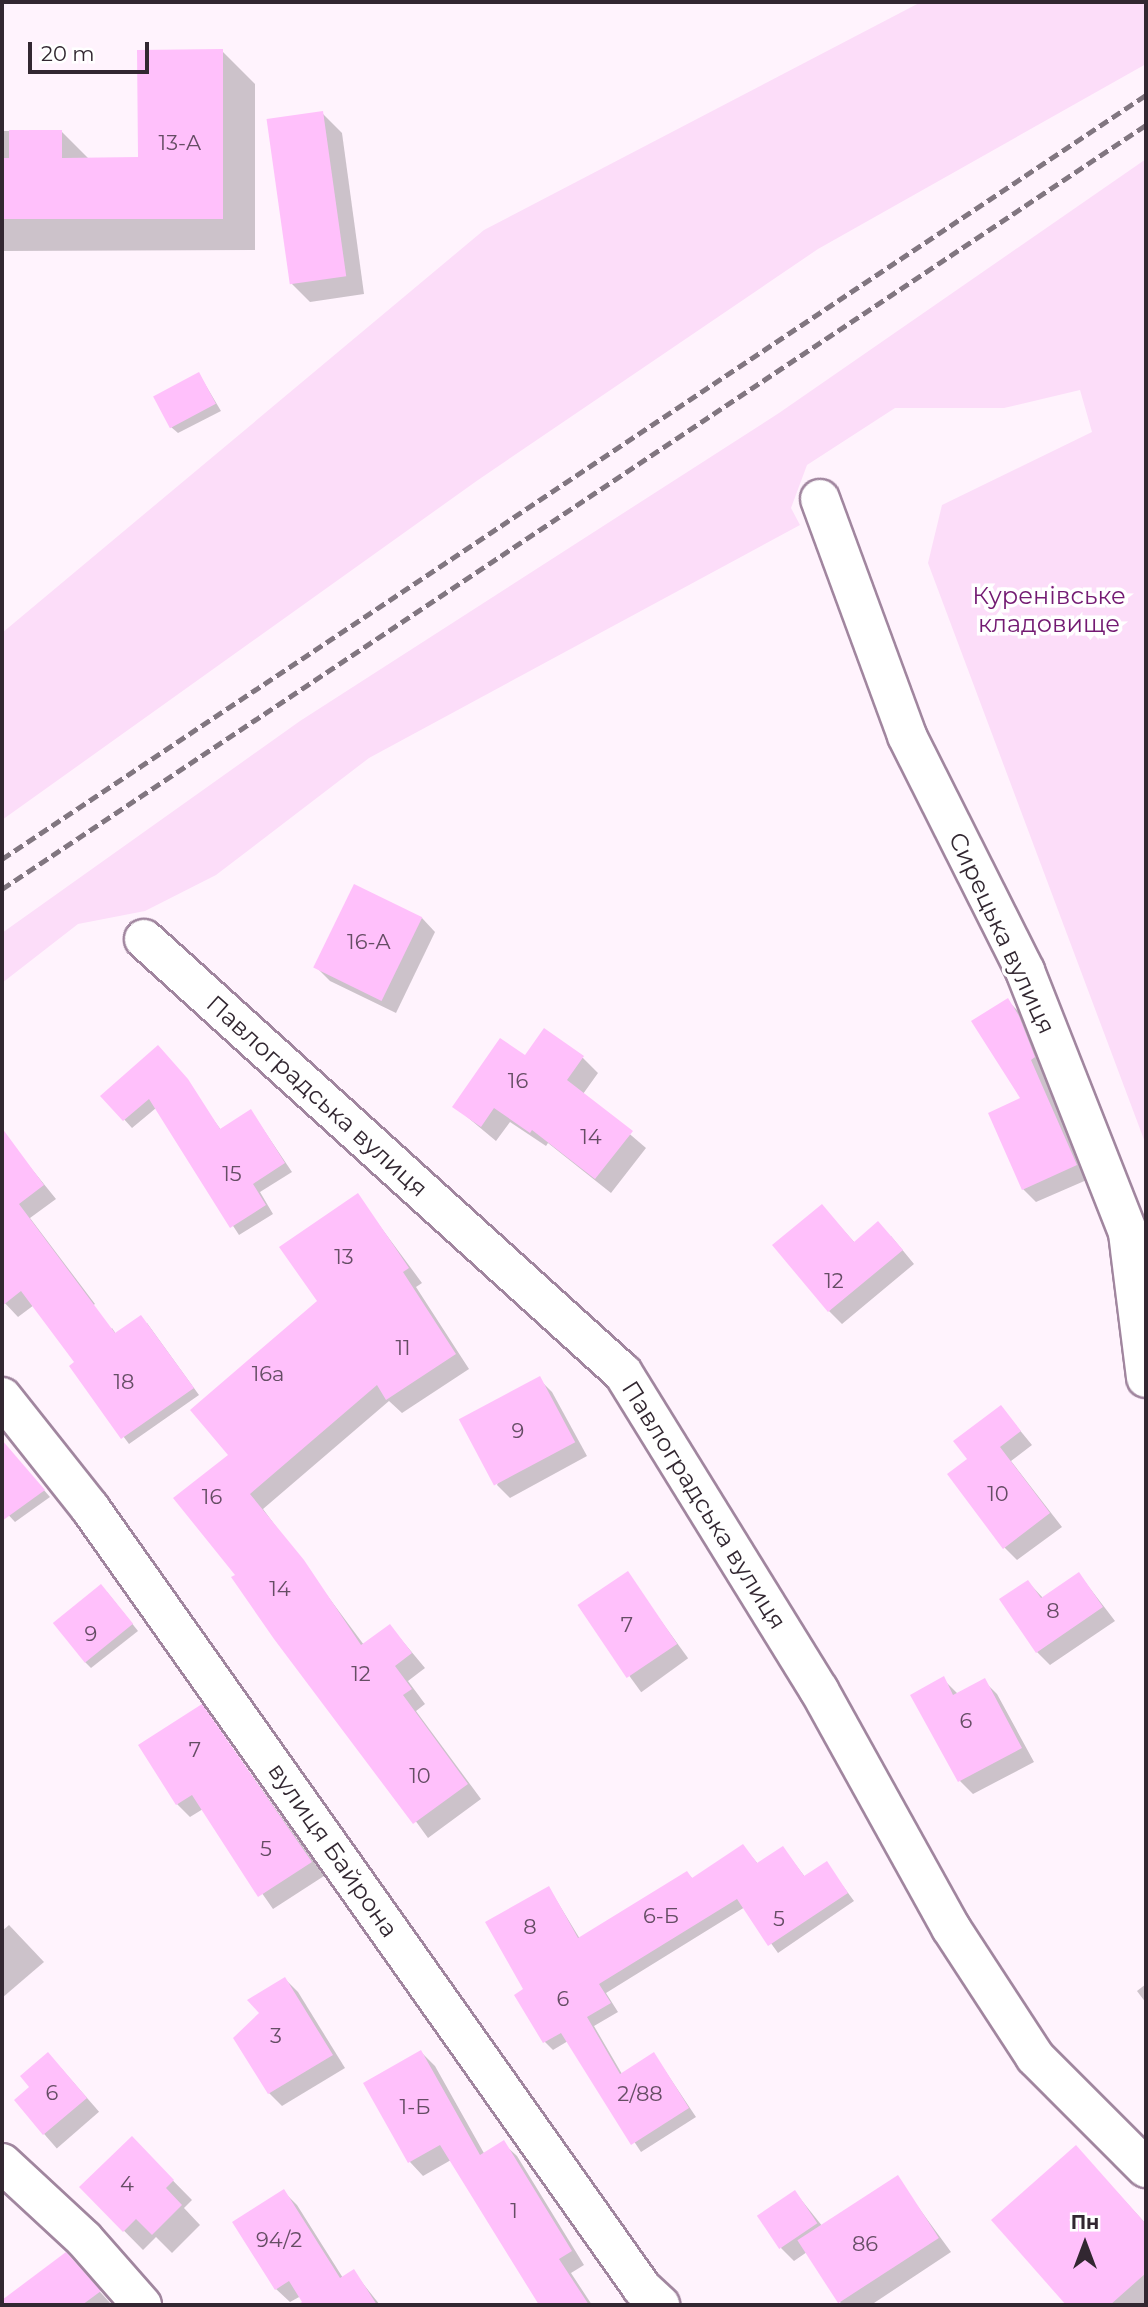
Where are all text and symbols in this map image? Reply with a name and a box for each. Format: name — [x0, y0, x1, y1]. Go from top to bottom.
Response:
scale bar — [32, 28, 152, 72]
text: 20 m — [41, 41, 95, 66]
house number: 13-А — [159, 130, 201, 156]
park label: Куренівське кладовище — [972, 582, 1126, 638]
street label: Сирецька вулиця — [943, 828, 1061, 1038]
house number: 16-А — [347, 929, 391, 955]
street label: Павлоградська вулиця — [201, 989, 433, 1203]
house number: 16 — [508, 1068, 528, 1094]
house number: 14 — [580, 1124, 602, 1150]
house number: 15 — [222, 1161, 242, 1187]
house number: 13 — [334, 1244, 354, 1270]
house number: 12 — [824, 1268, 844, 1294]
house number: 11 — [395, 1335, 411, 1361]
house number: 16а — [252, 1361, 284, 1387]
house number: 18 — [114, 1369, 134, 1395]
street label: Павлоградська вулиця — [616, 1376, 792, 1634]
house number: 9 — [512, 1418, 524, 1444]
house number: 10 — [987, 1481, 1009, 1507]
house number: 16 — [202, 1484, 222, 1510]
house number: 14 — [269, 1576, 291, 1602]
house number: 8 — [1046, 1598, 1060, 1624]
house number: 7 — [621, 1612, 633, 1638]
house number: 9 — [85, 1621, 97, 1647]
house number: 12 — [351, 1661, 371, 1687]
house number: 6 — [960, 1708, 972, 1734]
house number: 7 — [189, 1737, 201, 1763]
street label: вулиця Байрона — [262, 1757, 404, 1943]
house number: 10 — [409, 1763, 431, 1789]
house number: 5 — [260, 1836, 272, 1862]
house number: 6-Б — [643, 1903, 679, 1929]
house number: 5 — [773, 1906, 785, 1932]
house number: 8 — [523, 1914, 537, 1940]
house number: 6 — [557, 1986, 569, 2012]
house number: 3 — [270, 2023, 282, 2049]
house number: 6 — [46, 2080, 58, 2106]
house number: 2/88 — [617, 2081, 663, 2107]
house number: 1-Б — [400, 2094, 430, 2120]
house number: 4 — [120, 2171, 134, 2197]
house number: 1 — [510, 2198, 518, 2224]
north arrow — [1050, 2209, 1120, 2279]
text: Пн — [1071, 2211, 1099, 2234]
house number: 94/2 — [256, 2227, 302, 2253]
house number: 86 — [852, 2231, 878, 2257]

